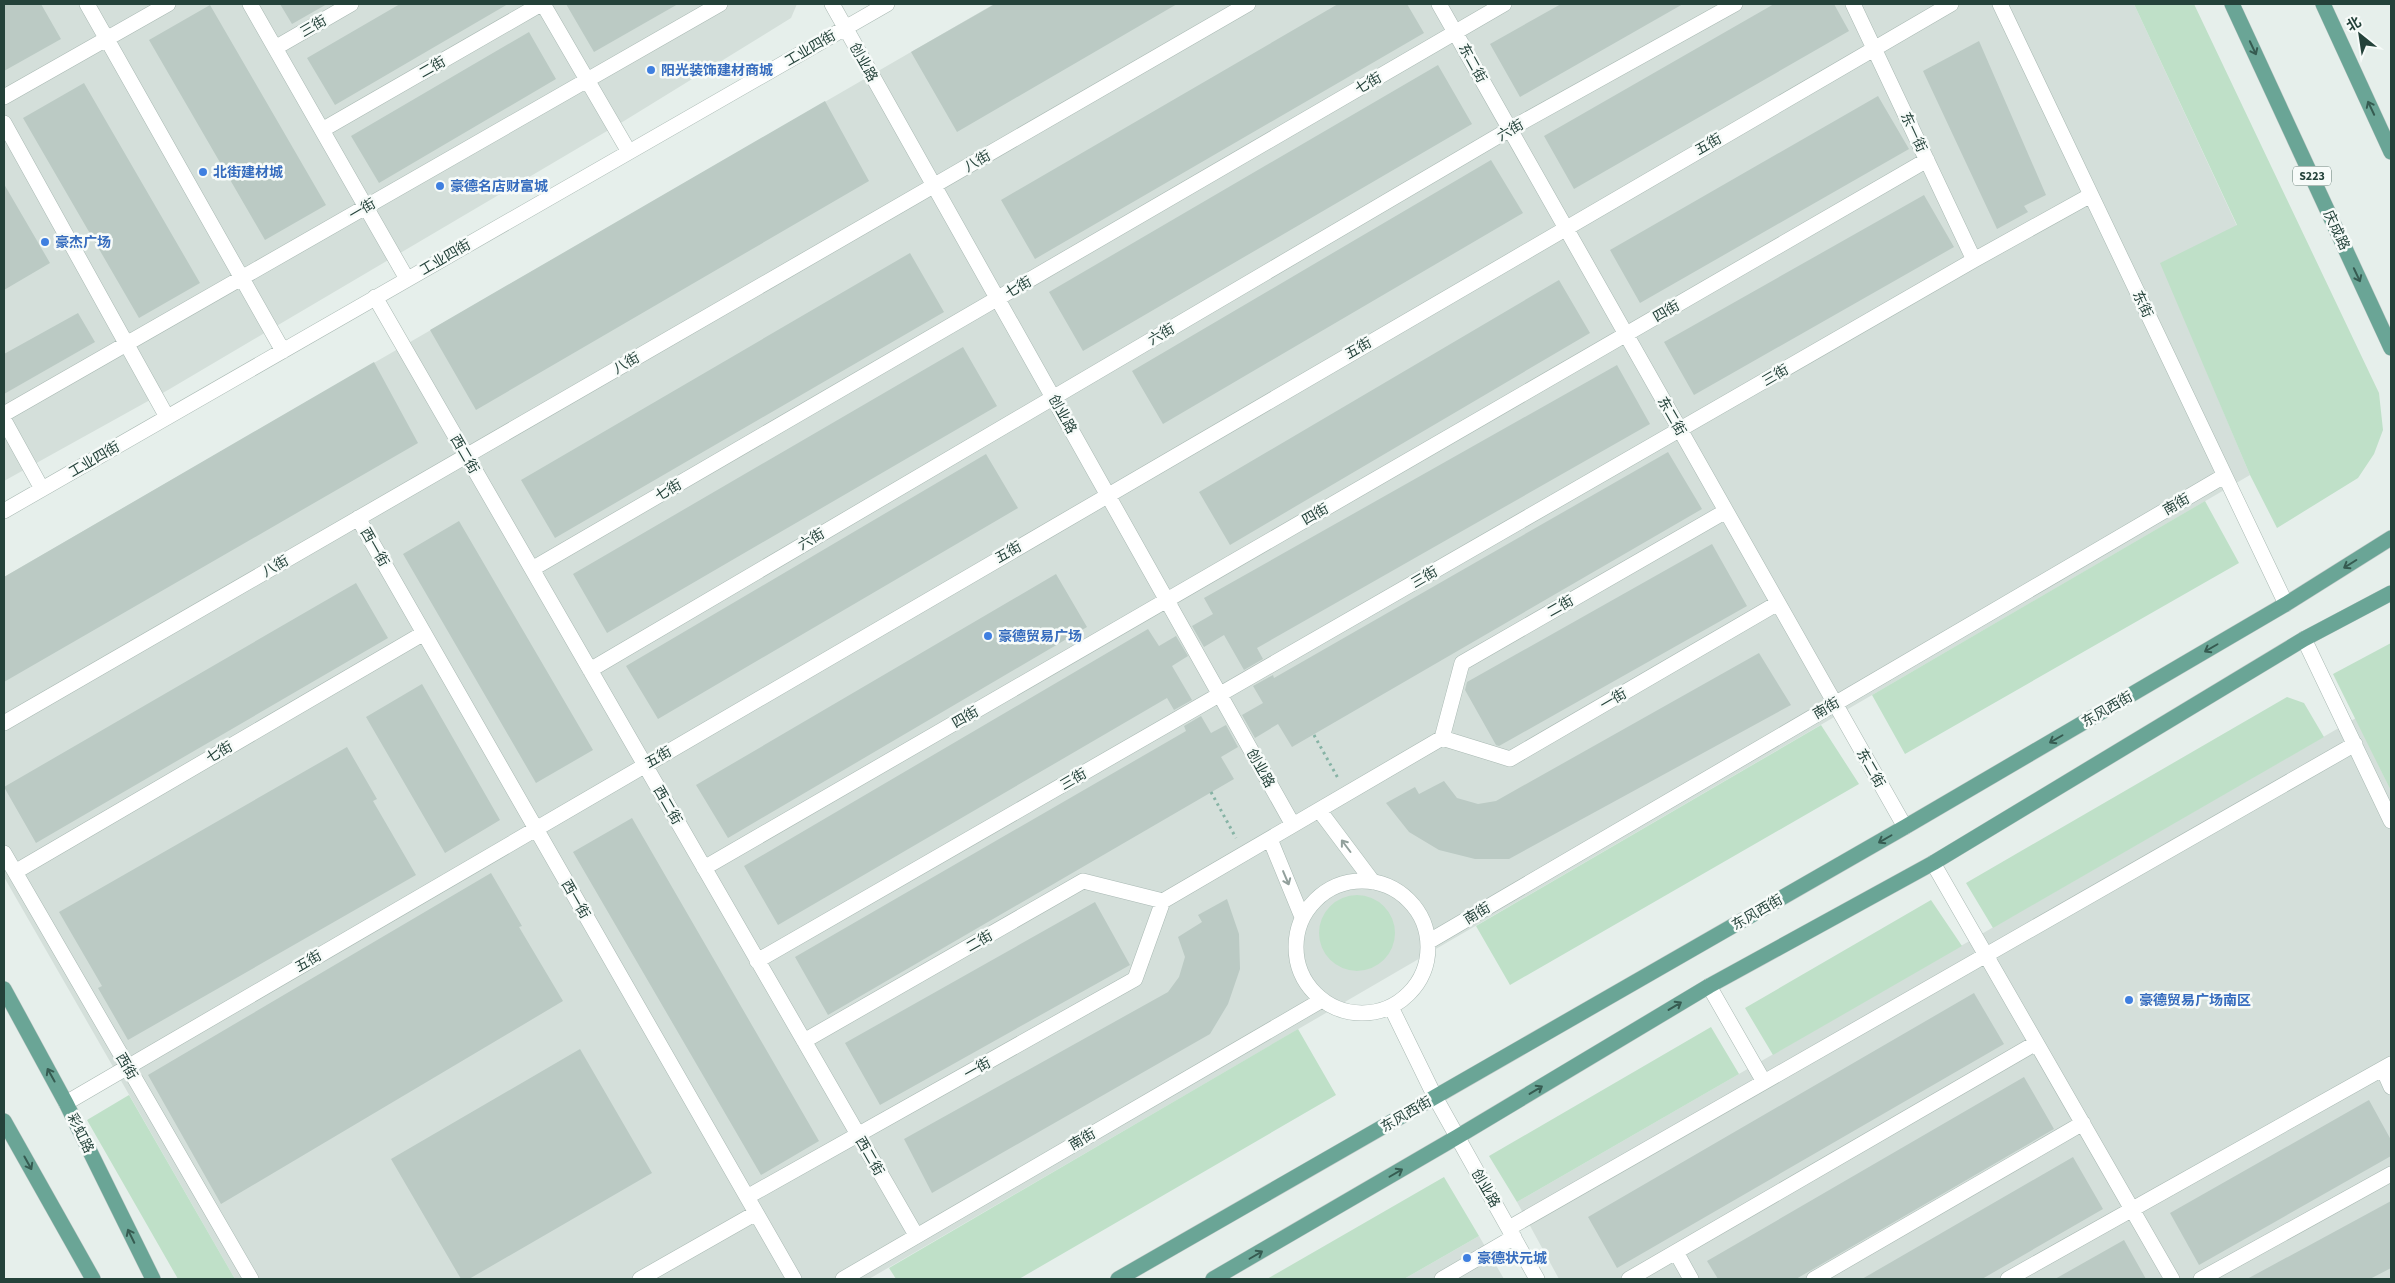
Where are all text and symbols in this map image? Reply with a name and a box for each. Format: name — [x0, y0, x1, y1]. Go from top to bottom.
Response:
north arrow — [2335, 10, 2385, 60]
street label: 三街 — [296, 11, 331, 43]
text: 北 — [2343, 12, 2365, 37]
street label: 工业四街 — [781, 26, 840, 72]
street label: 创业路 — [844, 39, 882, 86]
street label: 东二街 — [1453, 40, 1491, 87]
one-way arrow — [2248, 40, 2258, 55]
street label: 二街 — [415, 52, 450, 84]
place label: 阳光装饰建材商城 — [661, 61, 773, 81]
marker: 阳光装饰建材商城 — [645, 64, 657, 76]
street label: 七街 — [1351, 68, 1386, 100]
one-way arrow — [2365, 100, 2375, 115]
street label: 东一街 — [1895, 109, 1931, 156]
street label: 六街 — [1493, 115, 1528, 147]
street label: 五街 — [1691, 129, 1726, 161]
street label: 八街 — [960, 146, 995, 178]
place label: 北街建材城 — [213, 163, 283, 183]
marker: 北街建材城 — [197, 166, 209, 178]
road number: S223 — [2293, 167, 2331, 186]
place label: 豪德名店财富城 — [450, 177, 548, 197]
marker: 豪德名店财富城 — [434, 180, 446, 192]
street label: 一街 — [345, 194, 380, 226]
street label: 庆成路 — [2318, 207, 2354, 254]
place label: 豪杰广场 — [55, 233, 111, 253]
street label: 工业四街 — [416, 235, 475, 281]
marker: 豪杰广场 — [39, 236, 51, 248]
one-way arrow — [2353, 267, 2363, 282]
street label: 七街 — [1001, 272, 1036, 304]
street label: 东街 — [2127, 288, 2157, 321]
street label: 四街 — [1649, 296, 1684, 328]
street label: 六街 — [1144, 319, 1179, 351]
street label: 五街 — [1341, 333, 1376, 365]
street label: 八街 — [609, 348, 644, 380]
street label: 三街 — [1758, 360, 1793, 392]
street label: 创业路 — [1043, 391, 1081, 438]
street label: 东二街 — [1652, 393, 1690, 440]
street label: 西二街 — [445, 431, 483, 478]
street label: 工业四街 — [65, 437, 124, 483]
street label: 七街 — [651, 475, 686, 507]
street label: 南街 — [2159, 489, 2194, 521]
street label: 四街 — [1298, 499, 1333, 531]
street label: 西一街 — [355, 524, 393, 571]
street label: 六街 — [794, 524, 829, 556]
street label: 五街 — [991, 537, 1026, 569]
street label: 八街 — [258, 551, 293, 583]
one-way arrow — [2343, 558, 2357, 569]
street label: 三街 — [1407, 562, 1442, 594]
street label: 二街 — [1543, 591, 1578, 623]
place label: 豪德贸易广场 — [998, 627, 1082, 647]
marker: 豪德贸易广场 — [982, 630, 994, 642]
one-way arrow — [2204, 643, 2219, 653]
street label: 一街 — [1596, 684, 1631, 716]
street label: 东风西街 — [2078, 687, 2137, 733]
street label: 南街 — [1809, 693, 1844, 725]
street label: 四街 — [948, 702, 983, 734]
one-way arrow — [2049, 735, 2063, 745]
street label: 七街 — [202, 737, 237, 769]
street label: 五街 — [641, 742, 676, 774]
street label: 创业路 — [1241, 745, 1279, 792]
street label: 东二街 — [1851, 745, 1889, 792]
street label: 三街 — [1056, 764, 1091, 796]
street label: 西二街 — [648, 782, 686, 829]
one-way arrow — [1879, 834, 1893, 844]
one-way arrow — [1341, 839, 1351, 853]
one-way arrow — [1282, 870, 1291, 885]
street label: 西一街 — [556, 876, 594, 923]
street label: 东风西街 — [1728, 890, 1787, 936]
street label: 南街 — [1460, 898, 1495, 930]
street label: 二街 — [962, 926, 997, 958]
street label: 五街 — [291, 946, 326, 978]
place label: 豪德贸易广场南区 — [2139, 991, 2251, 1011]
marker: 豪德贸易广场南区 — [2123, 994, 2135, 1006]
one-way arrow — [1668, 1001, 1682, 1011]
street label: 西街 — [110, 1049, 142, 1084]
street label: 一街 — [960, 1053, 995, 1084]
one-way arrow — [46, 1067, 56, 1082]
one-way arrow — [1528, 1085, 1542, 1095]
street label: 东风西街 — [1377, 1092, 1436, 1138]
street label: 彩虹路 — [62, 1110, 98, 1157]
street label: 南街 — [1065, 1124, 1100, 1156]
street label: 西二街 — [850, 1133, 888, 1180]
one-way arrow — [23, 1155, 33, 1170]
street label: 创业路 — [1466, 1165, 1504, 1212]
one-way arrow — [1388, 1168, 1403, 1177]
one-way arrow — [126, 1228, 136, 1243]
one-way arrow — [1248, 1249, 1262, 1259]
place label: 豪德状元城 — [1477, 1249, 1547, 1269]
marker: 豪德状元城 — [1461, 1252, 1473, 1264]

